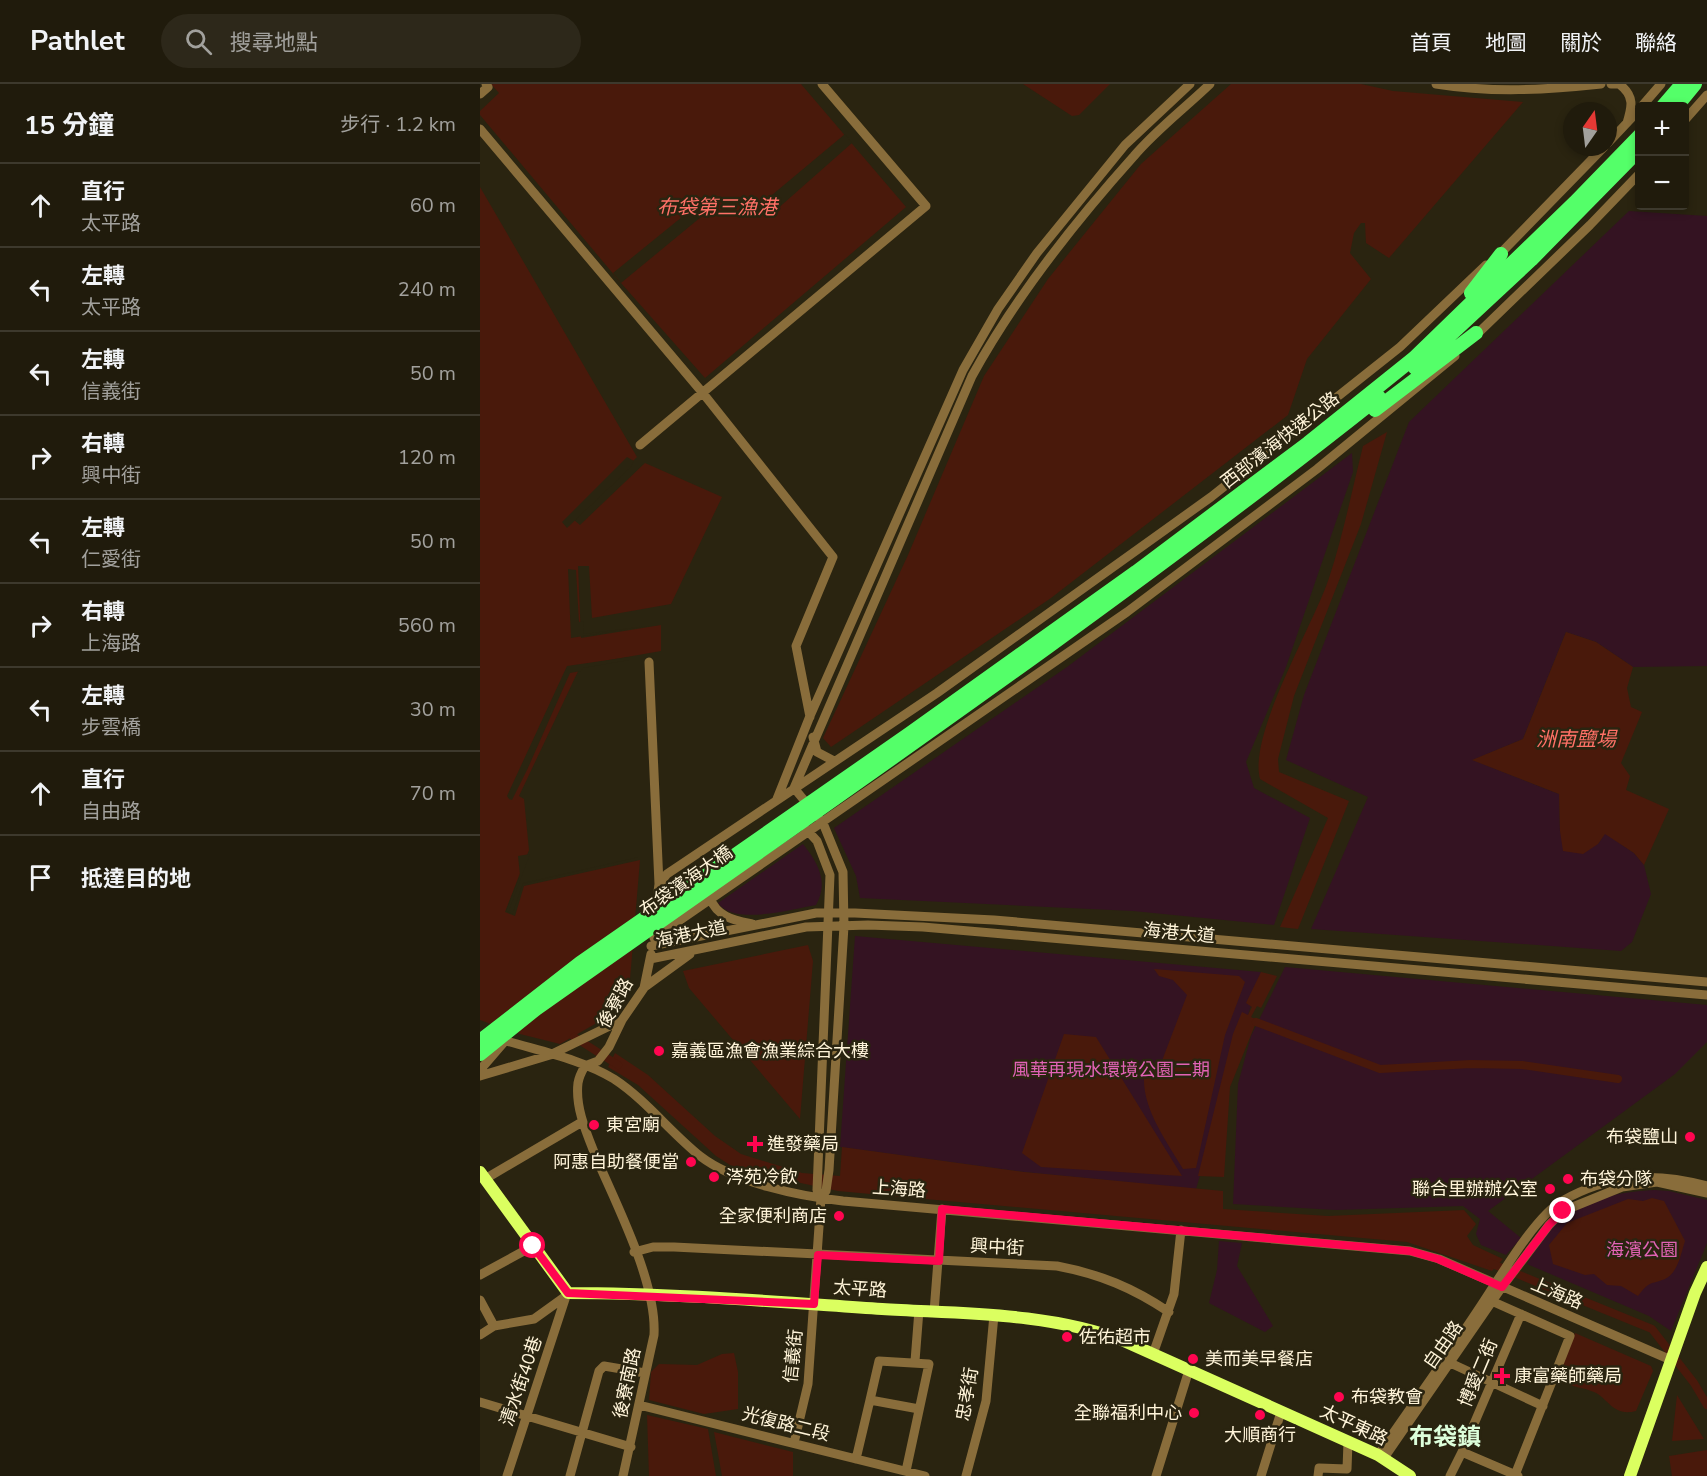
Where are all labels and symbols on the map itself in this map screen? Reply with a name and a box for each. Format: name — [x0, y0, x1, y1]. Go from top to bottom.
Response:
north arrow — [1563, 102, 1617, 156]
water label: 布袋第三漁港 — [657, 194, 780, 221]
street label: 西部濱海快速公路 — [1216, 386, 1344, 494]
water label: 洲南鹽場 — [1536, 726, 1618, 753]
street label: 布袋濱海大橋 — [635, 840, 737, 922]
street label: 海港大道 — [653, 915, 729, 953]
street label: 海港大道 — [1142, 918, 1216, 948]
street label: 後寮路 — [591, 974, 639, 1032]
place label: 嘉義區漁會漁業綜合大樓 — [671, 1039, 869, 1063]
marker: 嘉義區漁會漁業綜合大樓 — [652, 1044, 666, 1058]
park label: 風華再現水環境公園二期 — [1012, 1058, 1210, 1082]
place label: 東宮廟 — [606, 1113, 660, 1137]
marker: 東宮廟 — [587, 1118, 601, 1132]
place label: 布袋鹽山 — [1606, 1125, 1678, 1149]
marker: 布袋鹽山 — [1683, 1130, 1697, 1144]
place label: 進發藥局 — [767, 1132, 839, 1156]
marker: 進發藥局 — [748, 1137, 762, 1151]
place label: 阿惠自助餐便當 — [553, 1150, 679, 1174]
marker: 阿惠自助餐便當 — [684, 1155, 698, 1169]
place label: 涔苑冷飲 — [726, 1165, 798, 1189]
place label: 布袋分隊 — [1580, 1167, 1652, 1191]
marker: 涔苑冷飲 — [707, 1170, 721, 1184]
marker: 布袋分隊 — [1561, 1172, 1575, 1186]
street label: 上海路 — [871, 1175, 927, 1203]
place label: 聯合里辦辦公室 — [1412, 1177, 1538, 1201]
marker: 聯合里辦辦公室 — [1543, 1182, 1557, 1196]
route end — [1549, 1197, 1575, 1223]
place label: 全家便利商店 — [719, 1204, 827, 1228]
marker: 全家便利商店 — [832, 1209, 846, 1223]
route start — [519, 1232, 545, 1258]
street label: 興中街 — [969, 1234, 1025, 1260]
park label: 海濱公園 — [1606, 1238, 1678, 1262]
street label: 上海路 — [1527, 1271, 1587, 1315]
street label: 太平路 — [832, 1275, 888, 1303]
street label: 自由路 — [1418, 1316, 1468, 1374]
place label: 佐佑超市 — [1079, 1325, 1151, 1349]
street label: 信義街 — [778, 1328, 808, 1384]
marker: 佐佑超市 — [1060, 1330, 1074, 1344]
street label: 清水街40巷 — [494, 1333, 548, 1429]
street label: 博愛二街 — [1453, 1335, 1503, 1411]
street label: 後寮南路 — [608, 1345, 646, 1421]
place label: 美而美早餐店 — [1205, 1347, 1313, 1371]
marker: 美而美早餐店 — [1186, 1352, 1200, 1366]
place label: 康富藥師藥局 — [1514, 1364, 1622, 1388]
street label: 忠孝街 — [950, 1365, 984, 1423]
marker: 康富藥師藥局 — [1495, 1369, 1509, 1383]
place label: 布袋教會 — [1351, 1385, 1423, 1409]
marker: 布袋教會 — [1332, 1390, 1346, 1404]
street label: 太平東路 — [1316, 1399, 1392, 1451]
street label: 光復路二段 — [739, 1401, 833, 1447]
place label: 全聯福利中心 — [1074, 1401, 1182, 1425]
marker: 全聯福利中心 — [1187, 1406, 1201, 1420]
marker: 大順商行 — [1253, 1408, 1267, 1422]
district label: 布袋鎮 — [1409, 1421, 1481, 1453]
place label: 大順商行 — [1224, 1423, 1296, 1447]

